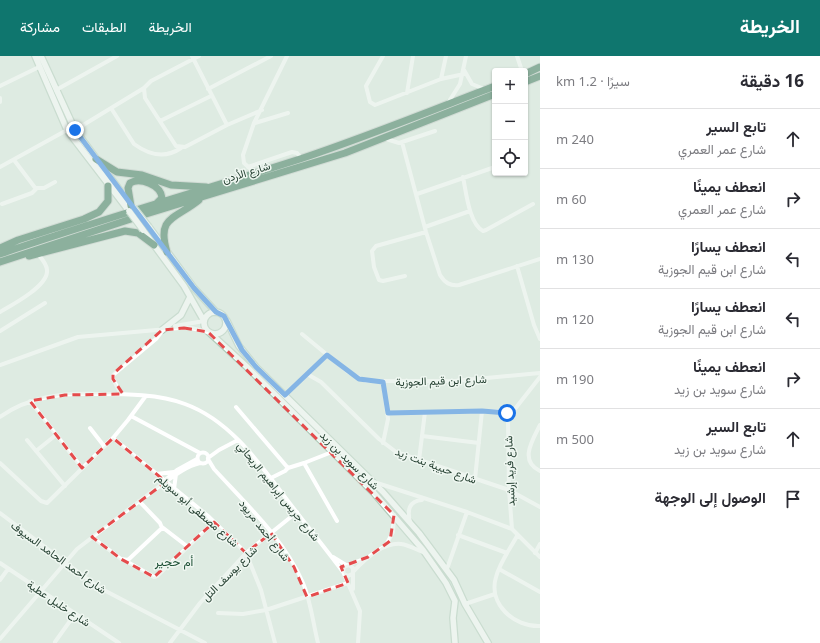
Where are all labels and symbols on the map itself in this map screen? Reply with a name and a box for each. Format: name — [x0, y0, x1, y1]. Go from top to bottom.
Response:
route end — [66, 121, 84, 139]
street label: شارع الأردن — [220, 158, 272, 187]
street label: شارع ابن قيم الجوزية — [395, 371, 487, 390]
route start — [498, 404, 516, 422]
street label: شارع سويد بن زيد — [316, 427, 383, 494]
street label: شارع فريد إرشيد — [500, 435, 519, 506]
street label: شارع جريس إبراهيم الريحاني — [232, 438, 324, 546]
street label: شارع حبيبة بنت زيد — [393, 443, 479, 488]
street label: شارع مصطفى أبو سويلم — [153, 470, 242, 551]
street label: شارع أحمد مريود — [235, 496, 294, 565]
street label: شارع أحمد الحامد السيوف — [8, 517, 110, 598]
street label: شارع يوسف التل — [198, 542, 261, 605]
district label: أم حجير — [154, 553, 194, 570]
street label: شارع خليل عطية — [24, 576, 94, 631]

